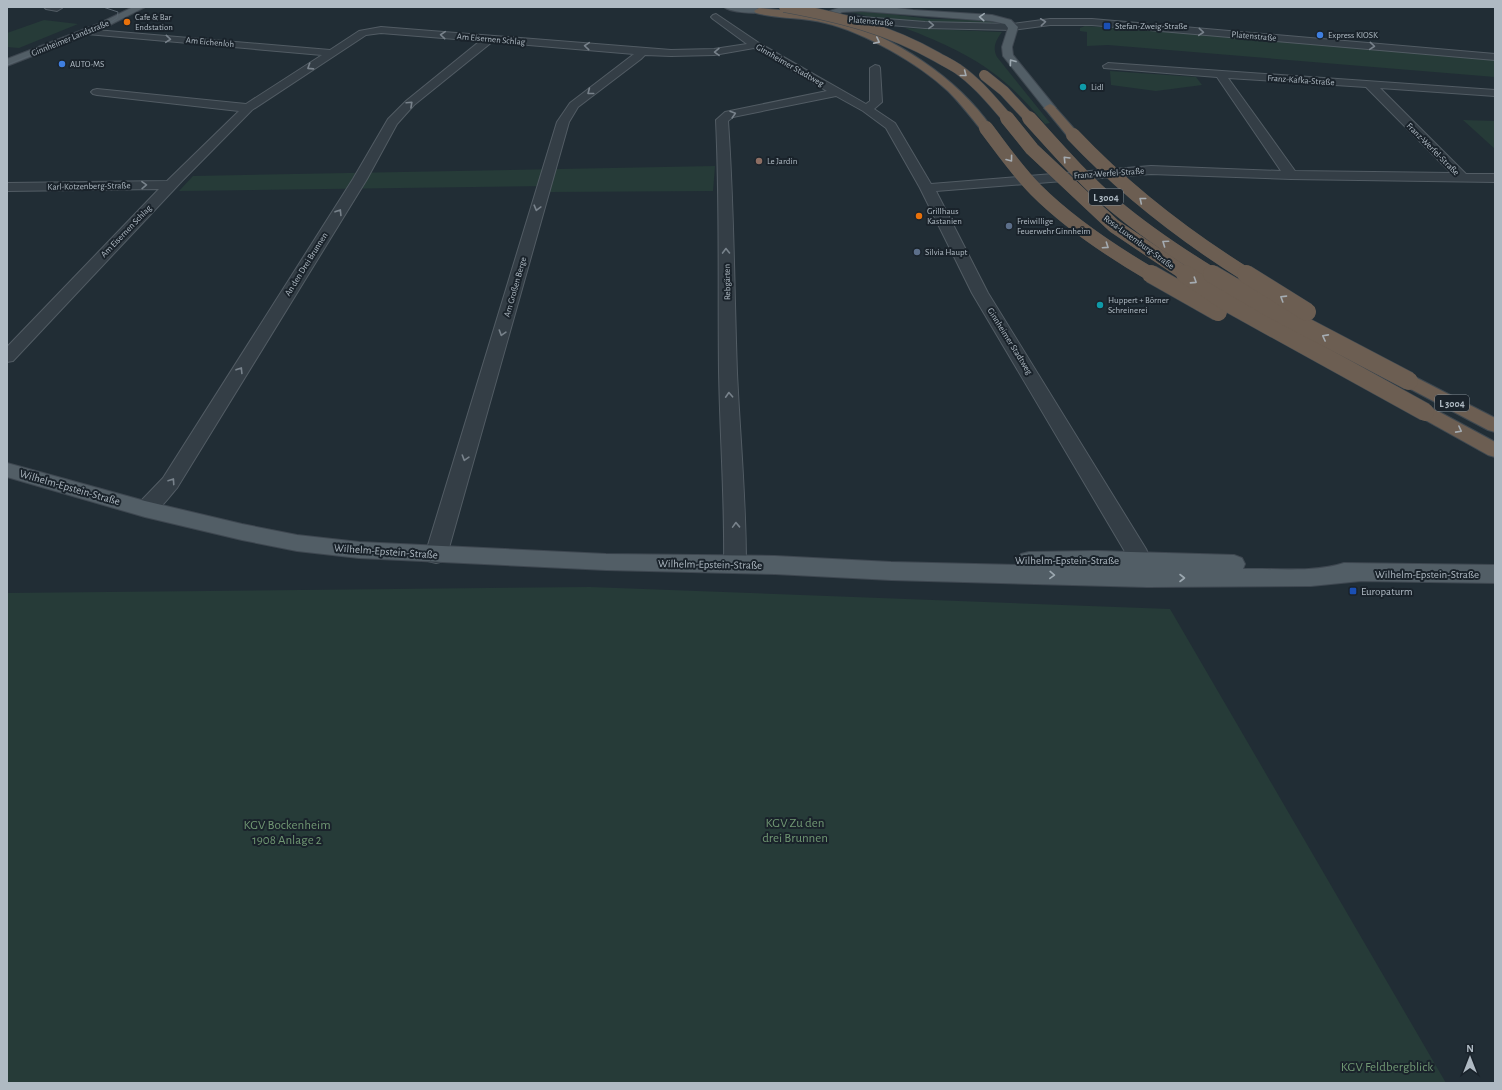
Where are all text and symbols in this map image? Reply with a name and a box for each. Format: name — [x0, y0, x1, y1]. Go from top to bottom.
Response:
place label: Cafe & Bar Endstation — [135, 13, 173, 32]
one-way arrow — [979, 13, 985, 22]
street label: Platenstraße — [848, 15, 894, 28]
marker: Cafe & Bar Endstation — [122, 17, 132, 27]
one-way arrow — [1040, 18, 1046, 27]
street label: Ginnheimer Landstraße — [30, 19, 110, 58]
one-way arrow — [928, 21, 934, 29]
marker: Stefan-Zweig-Straße — [1102, 21, 1112, 31]
place label: Stefan-Zweig-Straße — [1115, 22, 1187, 31]
one-way arrow — [1198, 27, 1204, 36]
one-way arrow — [440, 30, 446, 39]
street label: Platenstraße — [1231, 30, 1277, 43]
marker: Express KIOSK — [1315, 30, 1325, 40]
place label: Express KIOSK — [1328, 31, 1378, 40]
street label: Am Eisernen Schlag — [456, 32, 526, 47]
one-way arrow — [165, 34, 171, 43]
street label: Am Eichenloh — [185, 36, 235, 49]
one-way arrow — [873, 36, 880, 44]
one-way arrow — [1369, 41, 1375, 50]
one-way arrow — [584, 42, 590, 51]
street label: Ginnheimer Stadtweg — [754, 42, 826, 89]
one-way arrow — [714, 48, 720, 56]
marker: AUTO-MS — [57, 59, 67, 69]
one-way arrow — [1010, 59, 1017, 66]
place label: AUTO-MS — [70, 60, 104, 69]
one-way arrow — [308, 62, 315, 69]
one-way arrow — [959, 69, 966, 76]
street label: Franz-Kafka-Straße — [1267, 74, 1335, 87]
marker: Lidl — [1078, 82, 1088, 92]
place label: Lidl — [1091, 83, 1104, 92]
one-way arrow — [587, 88, 594, 95]
one-way arrow — [405, 101, 413, 109]
one-way arrow — [729, 110, 736, 119]
street label: Franz-Werfel-Straße — [1405, 121, 1461, 177]
one-way arrow — [1006, 155, 1013, 162]
marker: Le Jardin — [754, 156, 764, 166]
one-way arrow — [1063, 156, 1071, 164]
place label: Le Jardin — [767, 157, 797, 166]
street label: Franz-Werfel-Straße — [1074, 167, 1145, 180]
street label: Karl-Kotzenberg-Straße — [47, 181, 131, 192]
one-way arrow — [141, 181, 147, 190]
road number: L 3004 — [1089, 189, 1123, 205]
one-way arrow — [1139, 198, 1146, 205]
street label: Am Eisernen Schlag — [99, 203, 154, 259]
one-way arrow — [534, 205, 542, 211]
place label: Grillhaus Kastanien — [927, 207, 962, 226]
one-way arrow — [334, 209, 341, 216]
marker: Grillhaus Kastanien — [914, 211, 924, 221]
street label: Rosa-Luxemburg-Straße — [1102, 214, 1176, 271]
place label: Freiwillige Feuerwehr Ginnheim — [1017, 217, 1091, 236]
marker: Freiwillige Feuerwehr Ginnheim — [1004, 221, 1014, 231]
street label: An den Drei Brunnen — [283, 231, 330, 298]
one-way arrow — [1162, 240, 1169, 248]
one-way arrow — [1102, 241, 1109, 248]
marker: Silvia Haupt — [912, 247, 922, 257]
one-way arrow — [722, 248, 730, 254]
place label: Silvia Haupt — [925, 248, 968, 257]
street label: Am Großen Berge — [503, 256, 528, 318]
street label: Rebgärten — [723, 264, 732, 300]
one-way arrow — [1190, 276, 1197, 284]
one-way arrow — [1280, 295, 1287, 302]
place label: Huppert + Börner Schreinerei — [1108, 296, 1169, 315]
marker: Huppert + Börner Schreinerei — [1095, 300, 1105, 310]
street label: Ginnheimer Stadtweg — [985, 306, 1034, 377]
one-way arrow — [498, 329, 507, 336]
one-way arrow — [1322, 334, 1329, 342]
one-way arrow — [236, 367, 243, 374]
one-way arrow — [725, 392, 734, 398]
road number: L 3004 — [1435, 395, 1469, 411]
one-way arrow — [1455, 425, 1462, 433]
one-way arrow — [461, 454, 470, 461]
street label: Wilhelm-Epstein-Straße — [18, 468, 121, 507]
one-way arrow — [167, 478, 174, 485]
one-way arrow — [732, 522, 740, 528]
street label: Wilhelm-Epstein-Straße — [334, 542, 438, 561]
street label: Wilhelm-Epstein-Straße — [1015, 555, 1119, 566]
street label: Wilhelm-Epstein-Straße — [658, 558, 762, 571]
street label: Wilhelm-Epstein-Straße — [1375, 569, 1479, 580]
one-way arrow — [1049, 571, 1055, 579]
one-way arrow — [1179, 574, 1185, 582]
marker: Europaturm — [1348, 586, 1358, 596]
place label: Europaturm — [1361, 586, 1413, 597]
park label: KGV Zu den drei Brunnen — [762, 817, 828, 845]
park label: KGV Bockenheim 1908 Anlage 2 — [243, 819, 331, 847]
north arrow — [1450, 1038, 1490, 1078]
text: N — [1466, 1043, 1474, 1054]
park label: KGV Feldbergblick — [1341, 1061, 1433, 1074]

